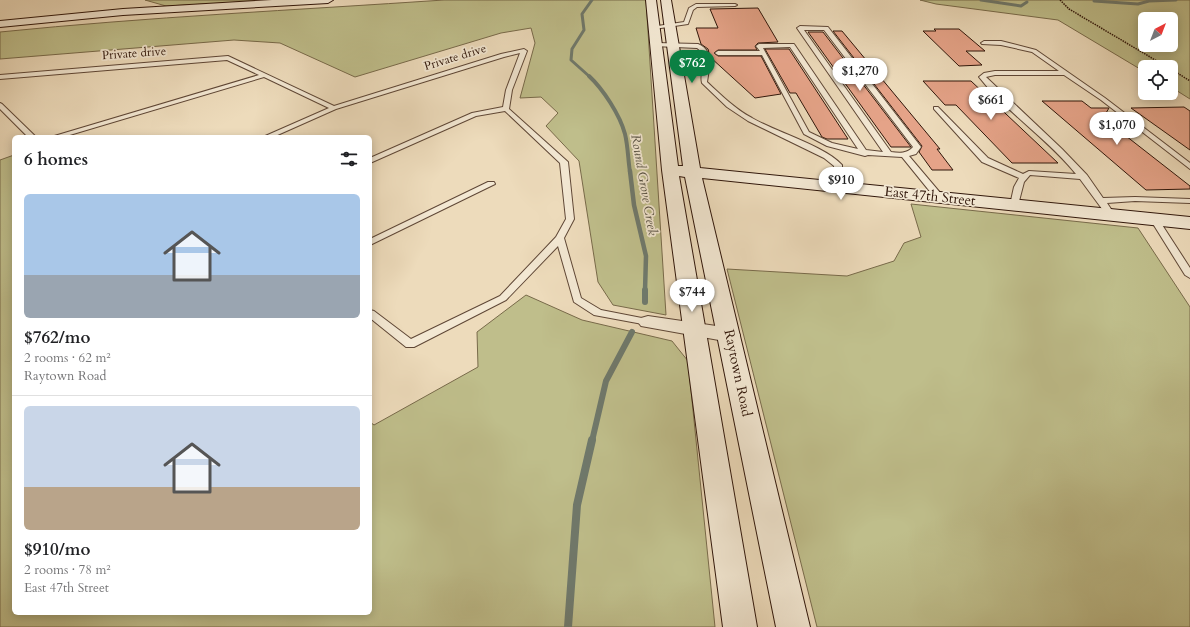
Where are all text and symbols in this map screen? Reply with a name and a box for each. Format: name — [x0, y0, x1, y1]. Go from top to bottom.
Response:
north arrow — [1138, 12, 1178, 52]
map controls — [1138, 12, 1178, 100]
street label: Private drive — [422, 40, 488, 74]
street label: Private drive — [101, 43, 167, 63]
pin: $762 — [668, 50, 716, 84]
text: $762 — [679, 54, 705, 72]
pin: $1,270 — [827, 58, 893, 92]
button: locate — [1138, 60, 1178, 100]
text: $1,270 — [841, 62, 879, 80]
pin: $661 — [967, 87, 1015, 121]
text: $661 — [978, 91, 1004, 109]
pin: $1,070 — [1084, 112, 1150, 146]
text: $1,070 — [1098, 116, 1136, 134]
water label: Round Grove Creek — [626, 133, 662, 238]
text: 6 homes — [24, 148, 88, 171]
icon: filters — [338, 148, 360, 170]
pin: $910 — [817, 167, 865, 201]
text: $910 — [828, 171, 854, 189]
street label: East 47th Street — [884, 182, 977, 210]
icon: home — [156, 220, 228, 292]
pin: $744 — [668, 279, 716, 313]
text: $744 — [679, 283, 705, 301]
text: $762/mo — [24, 326, 90, 349]
street label: Raytown Road — [719, 328, 757, 419]
text: 2 rooms · 62 m² — [24, 349, 111, 367]
text: Raytown Road — [24, 367, 107, 385]
icon: home — [156, 432, 228, 504]
text: $910/mo — [24, 538, 90, 561]
text: 2 rooms · 78 m² — [24, 561, 111, 579]
text: East 47th Street — [24, 579, 109, 597]

